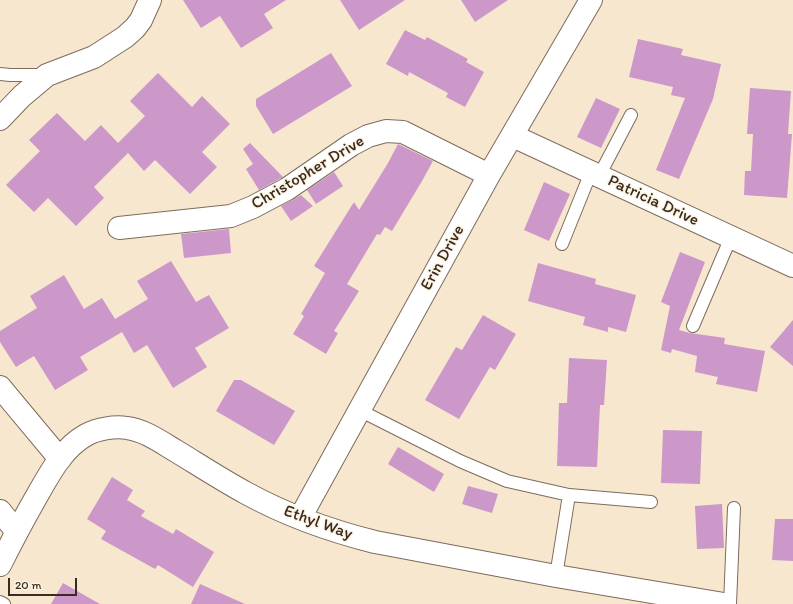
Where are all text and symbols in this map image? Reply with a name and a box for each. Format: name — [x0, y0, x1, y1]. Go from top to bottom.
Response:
street label: Christopher Drive — [248, 131, 368, 215]
street label: Patricia Drive — [604, 171, 702, 231]
street label: Erin Drive — [417, 222, 469, 294]
street label: Ethyl Way — [281, 501, 355, 545]
scale bar — [10, 570, 79, 596]
text: 20 m — [15, 578, 42, 592]

